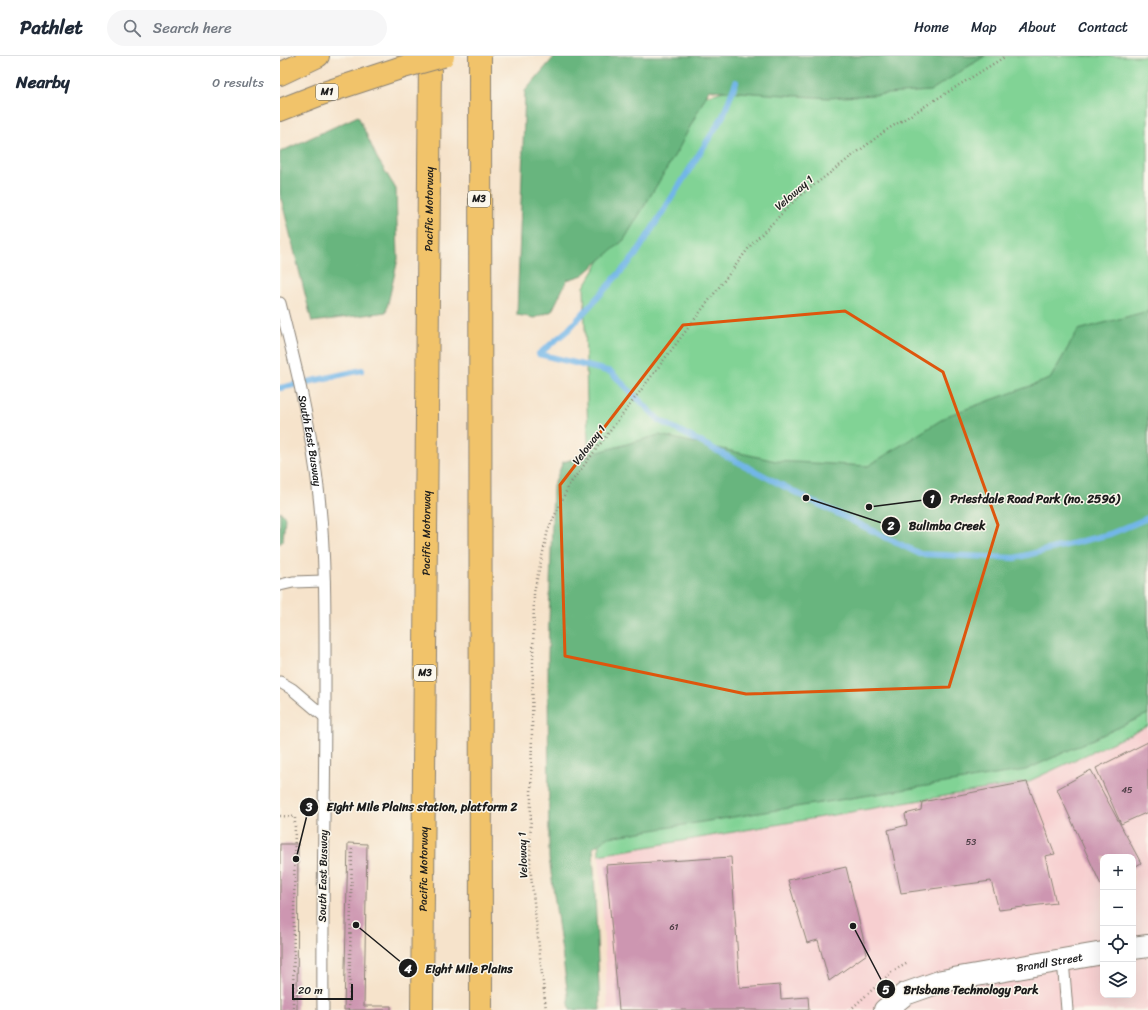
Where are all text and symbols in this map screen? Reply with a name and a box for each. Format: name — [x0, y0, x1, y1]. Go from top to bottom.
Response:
search box — [107, 10, 387, 46]
text: Pathlet — [20, 11, 83, 44]
text: Search here — [153, 15, 232, 41]
text: Home — [914, 15, 949, 40]
text: Map — [971, 15, 997, 40]
text: About — [1019, 15, 1056, 40]
text: Contact — [1078, 15, 1128, 40]
icon: search — [121, 17, 143, 39]
text: Nearby — [16, 67, 70, 97]
text: 0 results — [212, 71, 264, 94]
road number: M1 — [316, 84, 338, 100]
street label: Pacific Motorway — [419, 166, 439, 252]
street label: Veloway 1 — [770, 170, 818, 215]
road number: M3 — [468, 191, 490, 207]
street label: South East Busway — [293, 393, 327, 488]
street label: Veloway 1 — [567, 421, 611, 469]
callout: Priestdale Road Park (no. 2596) — [922, 487, 1128, 511]
text: 1 — [929, 488, 935, 510]
text: Priestdale Road Park (no. 2596) — [950, 488, 1121, 510]
street label: Pacific Motorway — [416, 490, 436, 576]
callout: Bulimba Creek — [881, 514, 993, 538]
text: 2 — [887, 515, 895, 537]
text: Bulimba Creek — [909, 515, 986, 537]
road number: M3 — [414, 665, 436, 681]
house number: 45 — [1121, 782, 1133, 798]
callout: Eight Mile Plains station, platform 2 — [299, 795, 526, 819]
text: 3 — [305, 796, 313, 818]
text: Eight Mile Plains station, platform 2 — [326, 796, 518, 818]
street label: Pacific Motorway — [413, 826, 433, 912]
street label: South East Busway — [313, 829, 333, 922]
street label: Veloway 1 — [513, 831, 533, 879]
house number: 53 — [966, 834, 976, 850]
map controls — [1100, 854, 1136, 998]
button: + — [1100, 854, 1136, 890]
button: − — [1100, 890, 1136, 926]
house number: 61 — [670, 919, 679, 935]
button: locate — [1100, 926, 1136, 962]
street label: Brandl Street — [1015, 947, 1084, 977]
callout: Eight Mile Plains — [398, 956, 521, 980]
text: 4 — [403, 958, 412, 980]
text: Eight Mile Plains — [425, 958, 513, 980]
button: layers — [1100, 962, 1136, 998]
callout: Brisbane Technology Park — [876, 977, 1047, 1001]
text: 5 — [882, 979, 890, 1001]
text: Brisbane Technology Park — [903, 979, 1039, 1001]
text: 20 m — [298, 981, 323, 1000]
scale bar — [292, 982, 353, 1001]

